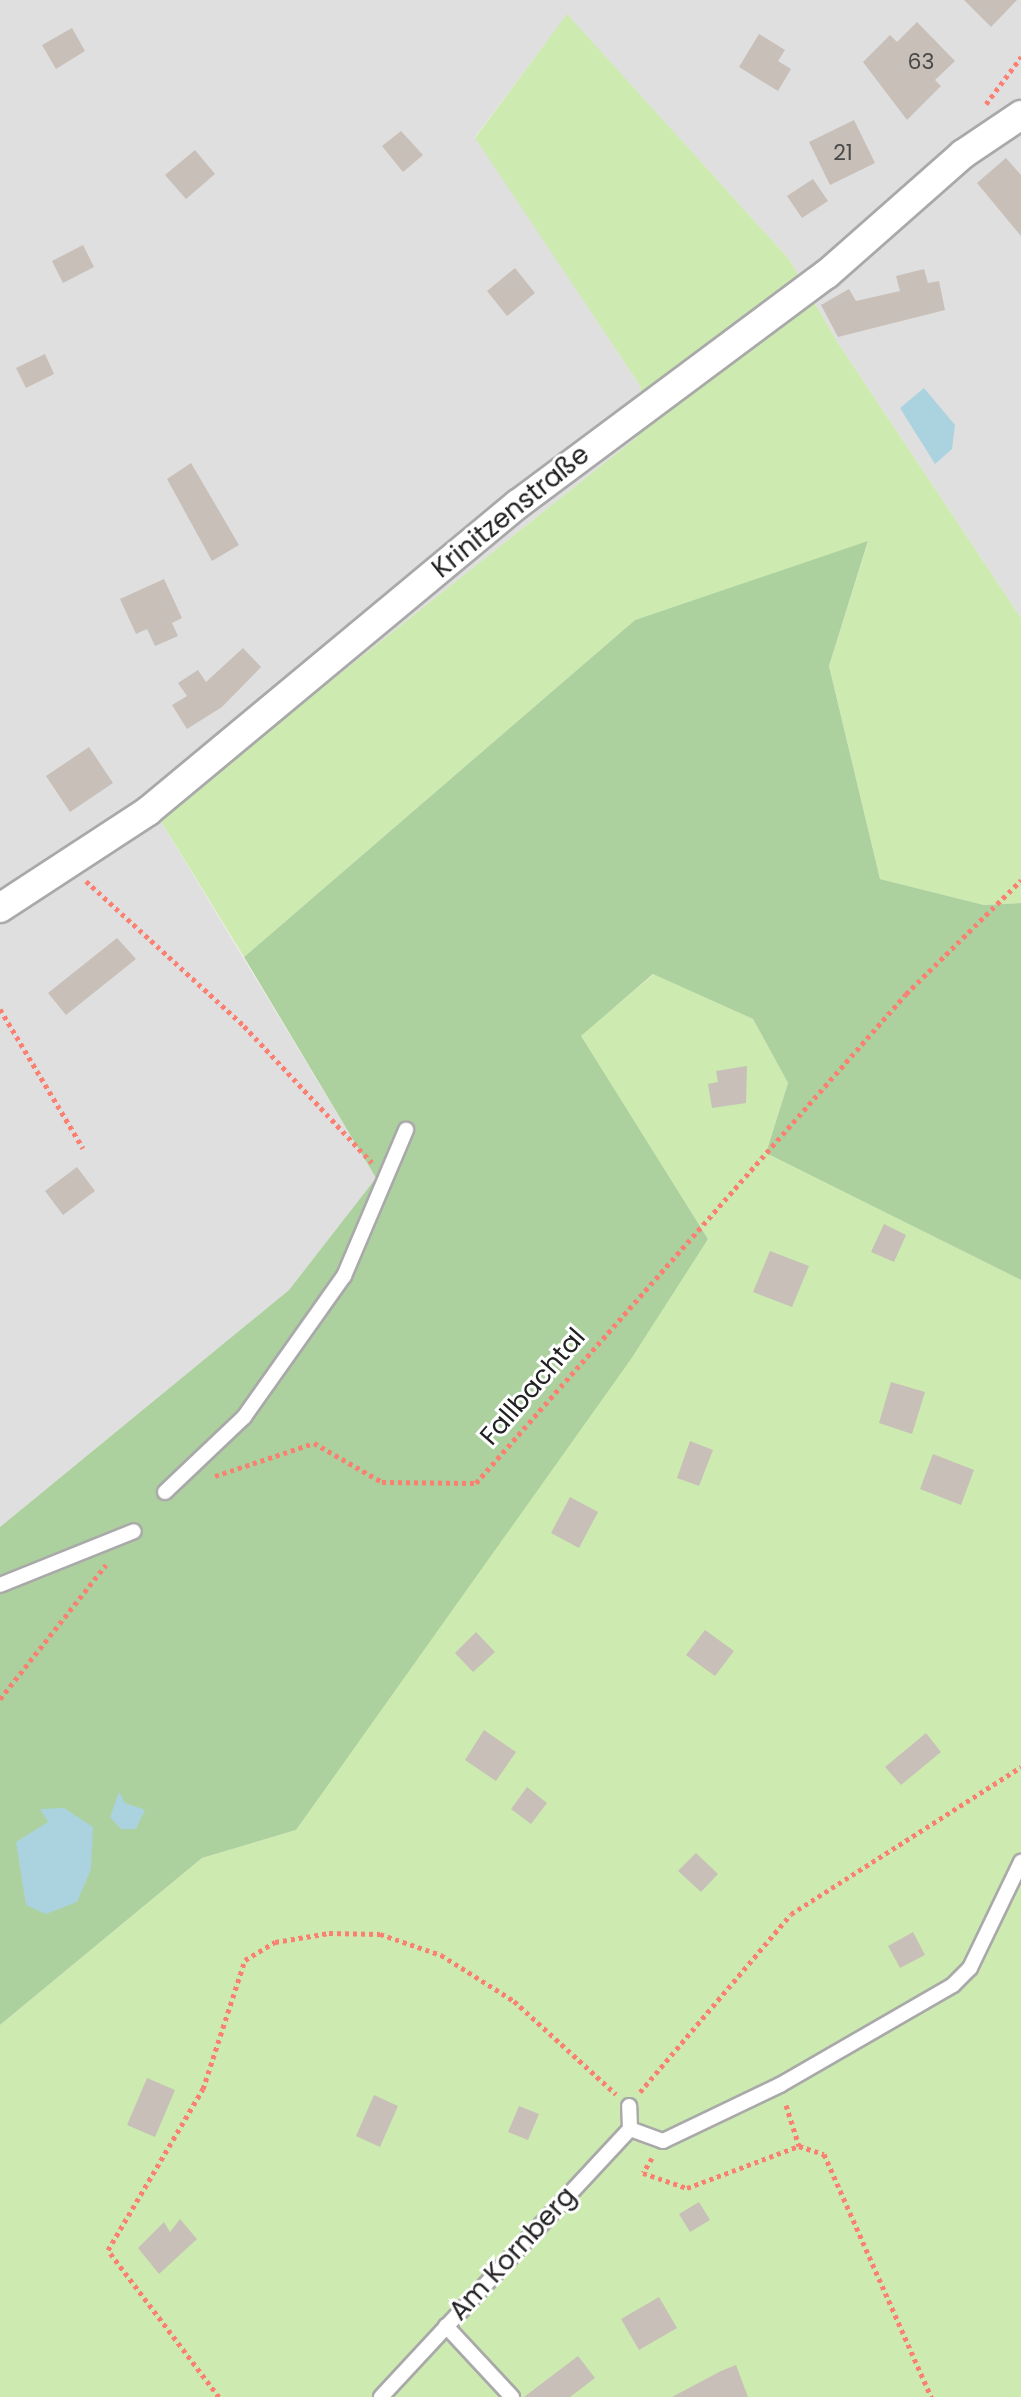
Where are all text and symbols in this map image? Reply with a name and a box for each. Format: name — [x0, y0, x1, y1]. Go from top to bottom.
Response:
house number: 63 — [908, 49, 934, 75]
house number: 21 — [833, 140, 853, 166]
street label: Krinitzenstraße — [426, 439, 596, 585]
street label: Fallbachtal — [474, 1322, 592, 1452]
street label: Am Kornberg — [443, 2181, 583, 2327]

